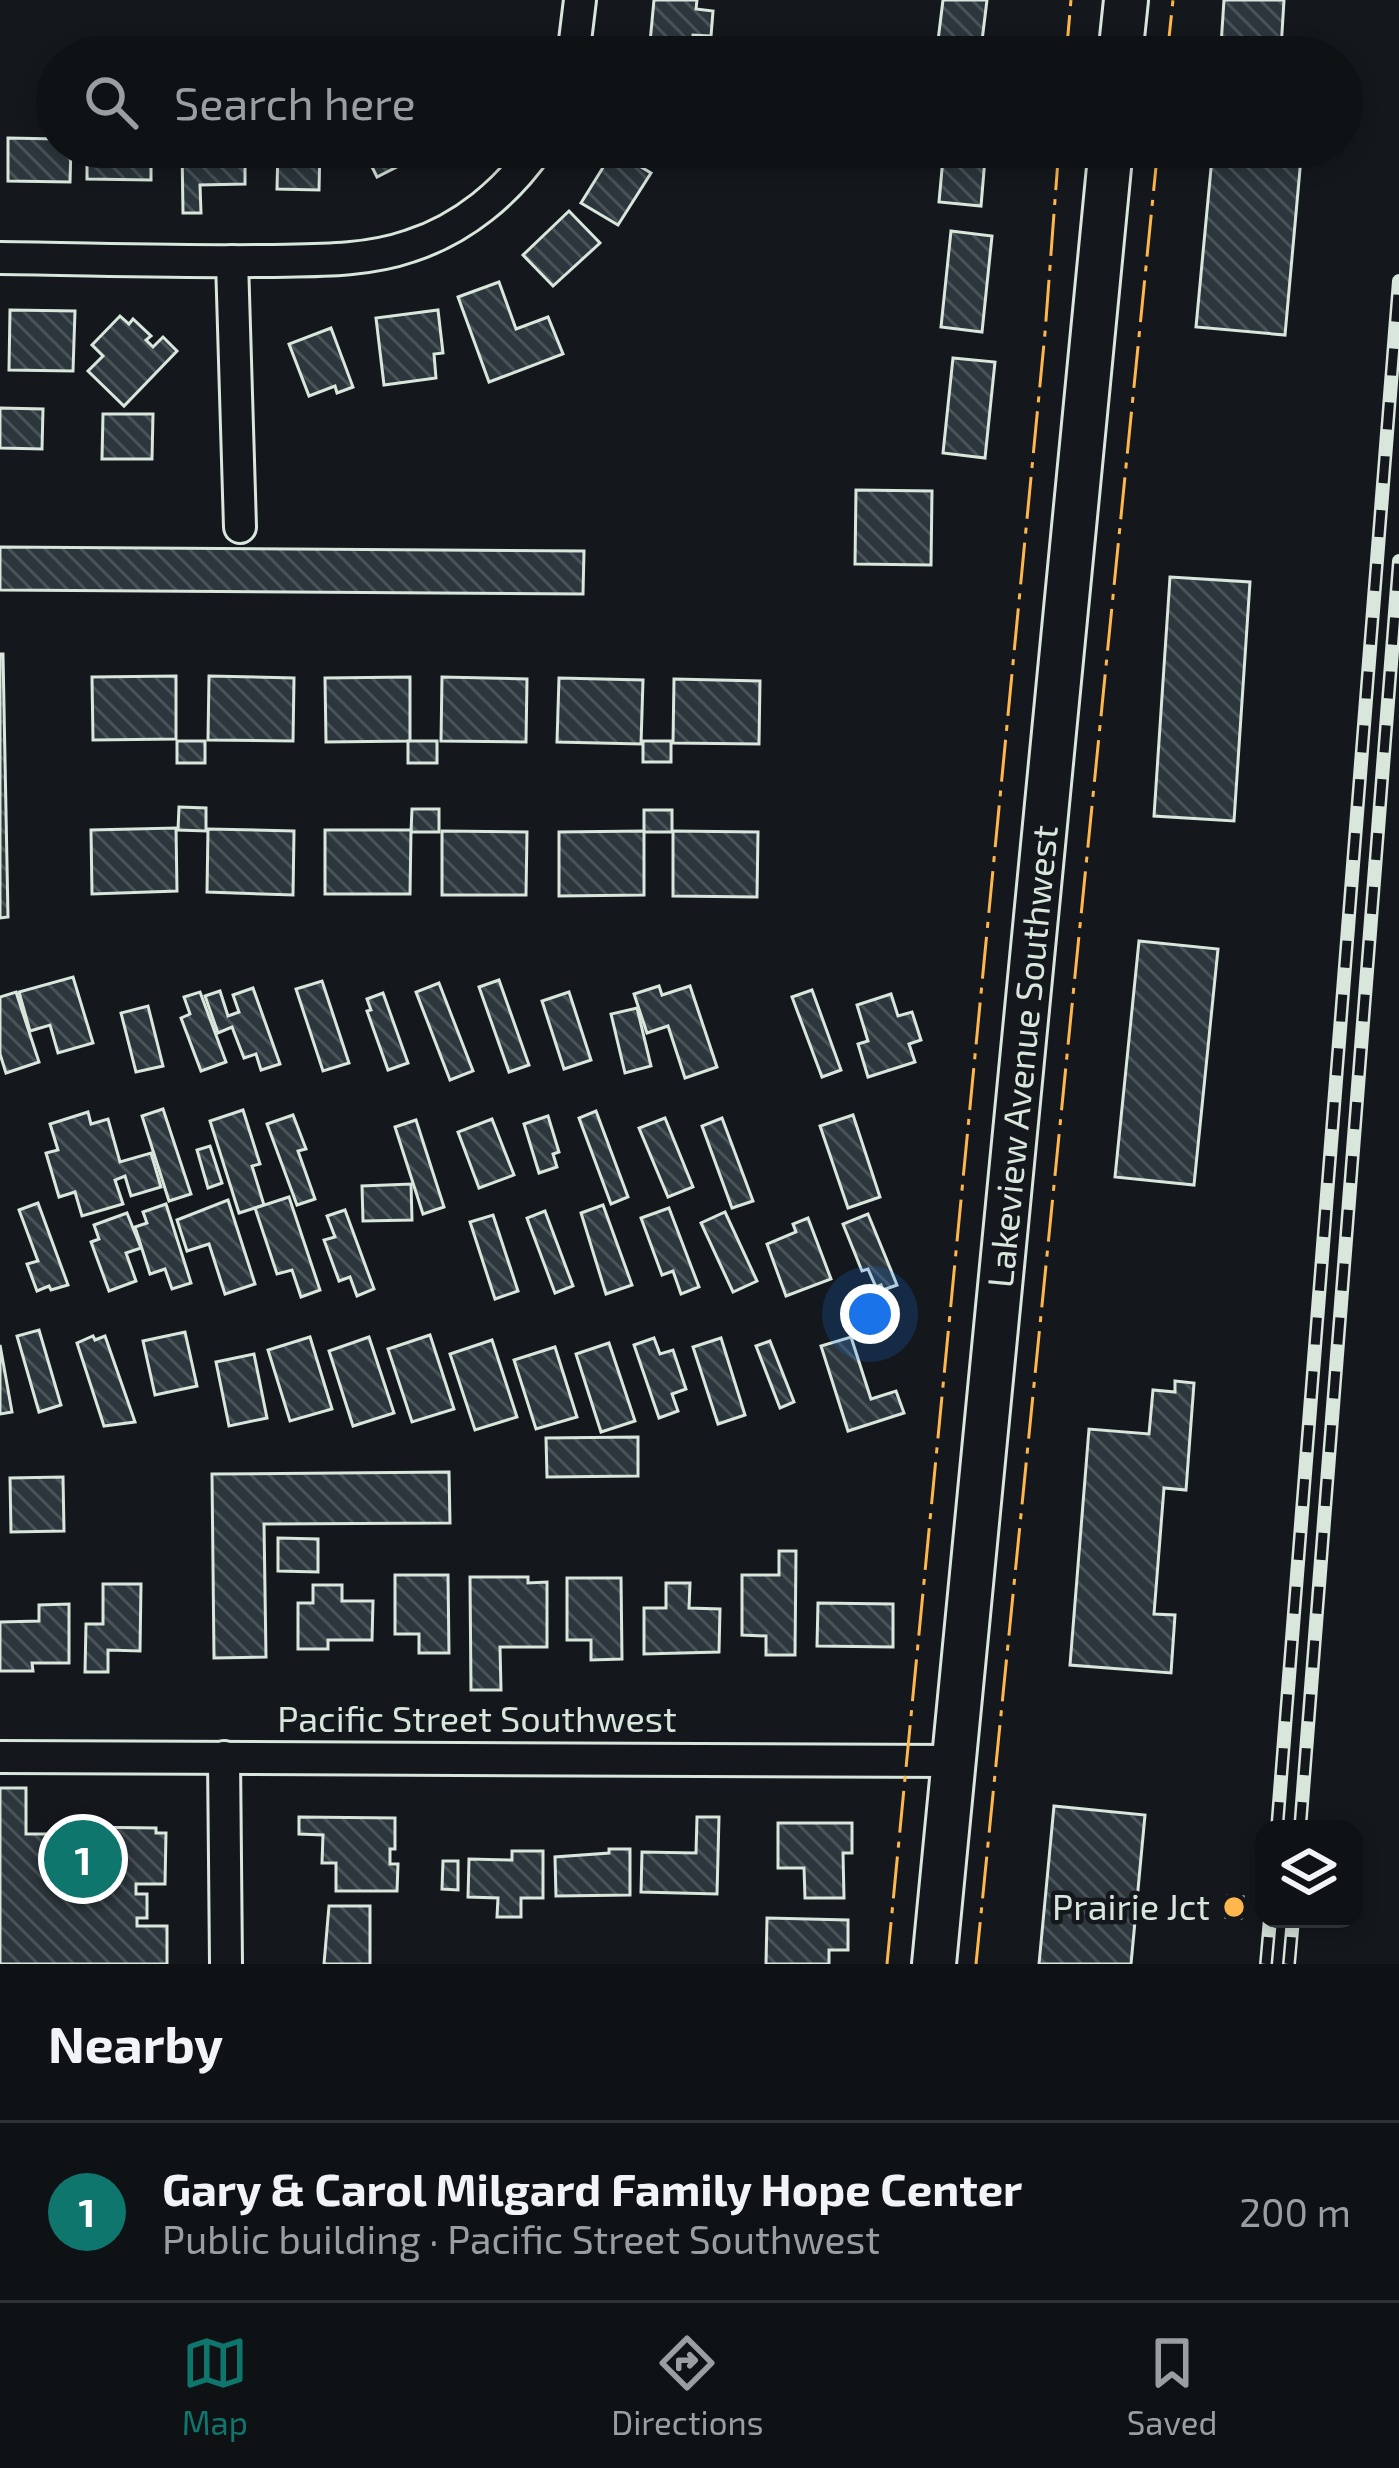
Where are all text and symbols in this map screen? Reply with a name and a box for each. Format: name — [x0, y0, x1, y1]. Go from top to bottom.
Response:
search box — [36, 36, 1363, 168]
icon: search — [78, 69, 144, 135]
text: Search here — [174, 75, 416, 129]
street label: Lakeview Avenue Southwest — [977, 823, 1065, 1289]
your location — [840, 1284, 900, 1344]
street label: Pacific Street Southwest — [277, 1696, 677, 1739]
pin: 1 — [44, 1814, 122, 1904]
map controls — [1255, 1820, 1363, 1928]
button: layers — [1255, 1820, 1363, 1928]
place label: Prairie Jct — [1052, 1884, 1210, 1927]
marker: Prairie Jct — [1221, 1894, 1247, 1920]
text: Nearby — [48, 2012, 223, 2073]
text: Gary & Carol Milgard Family Hope Center — [162, 2161, 1022, 2215]
text: 1 — [79, 2188, 95, 2235]
text: 200 m — [1239, 2188, 1351, 2235]
text: Public building · Pacific Street Southwest — [162, 2215, 880, 2262]
tab: Map — [182, 2330, 248, 2442]
tab: Directions — [611, 2330, 763, 2442]
tab: Saved — [1127, 2330, 1217, 2442]

